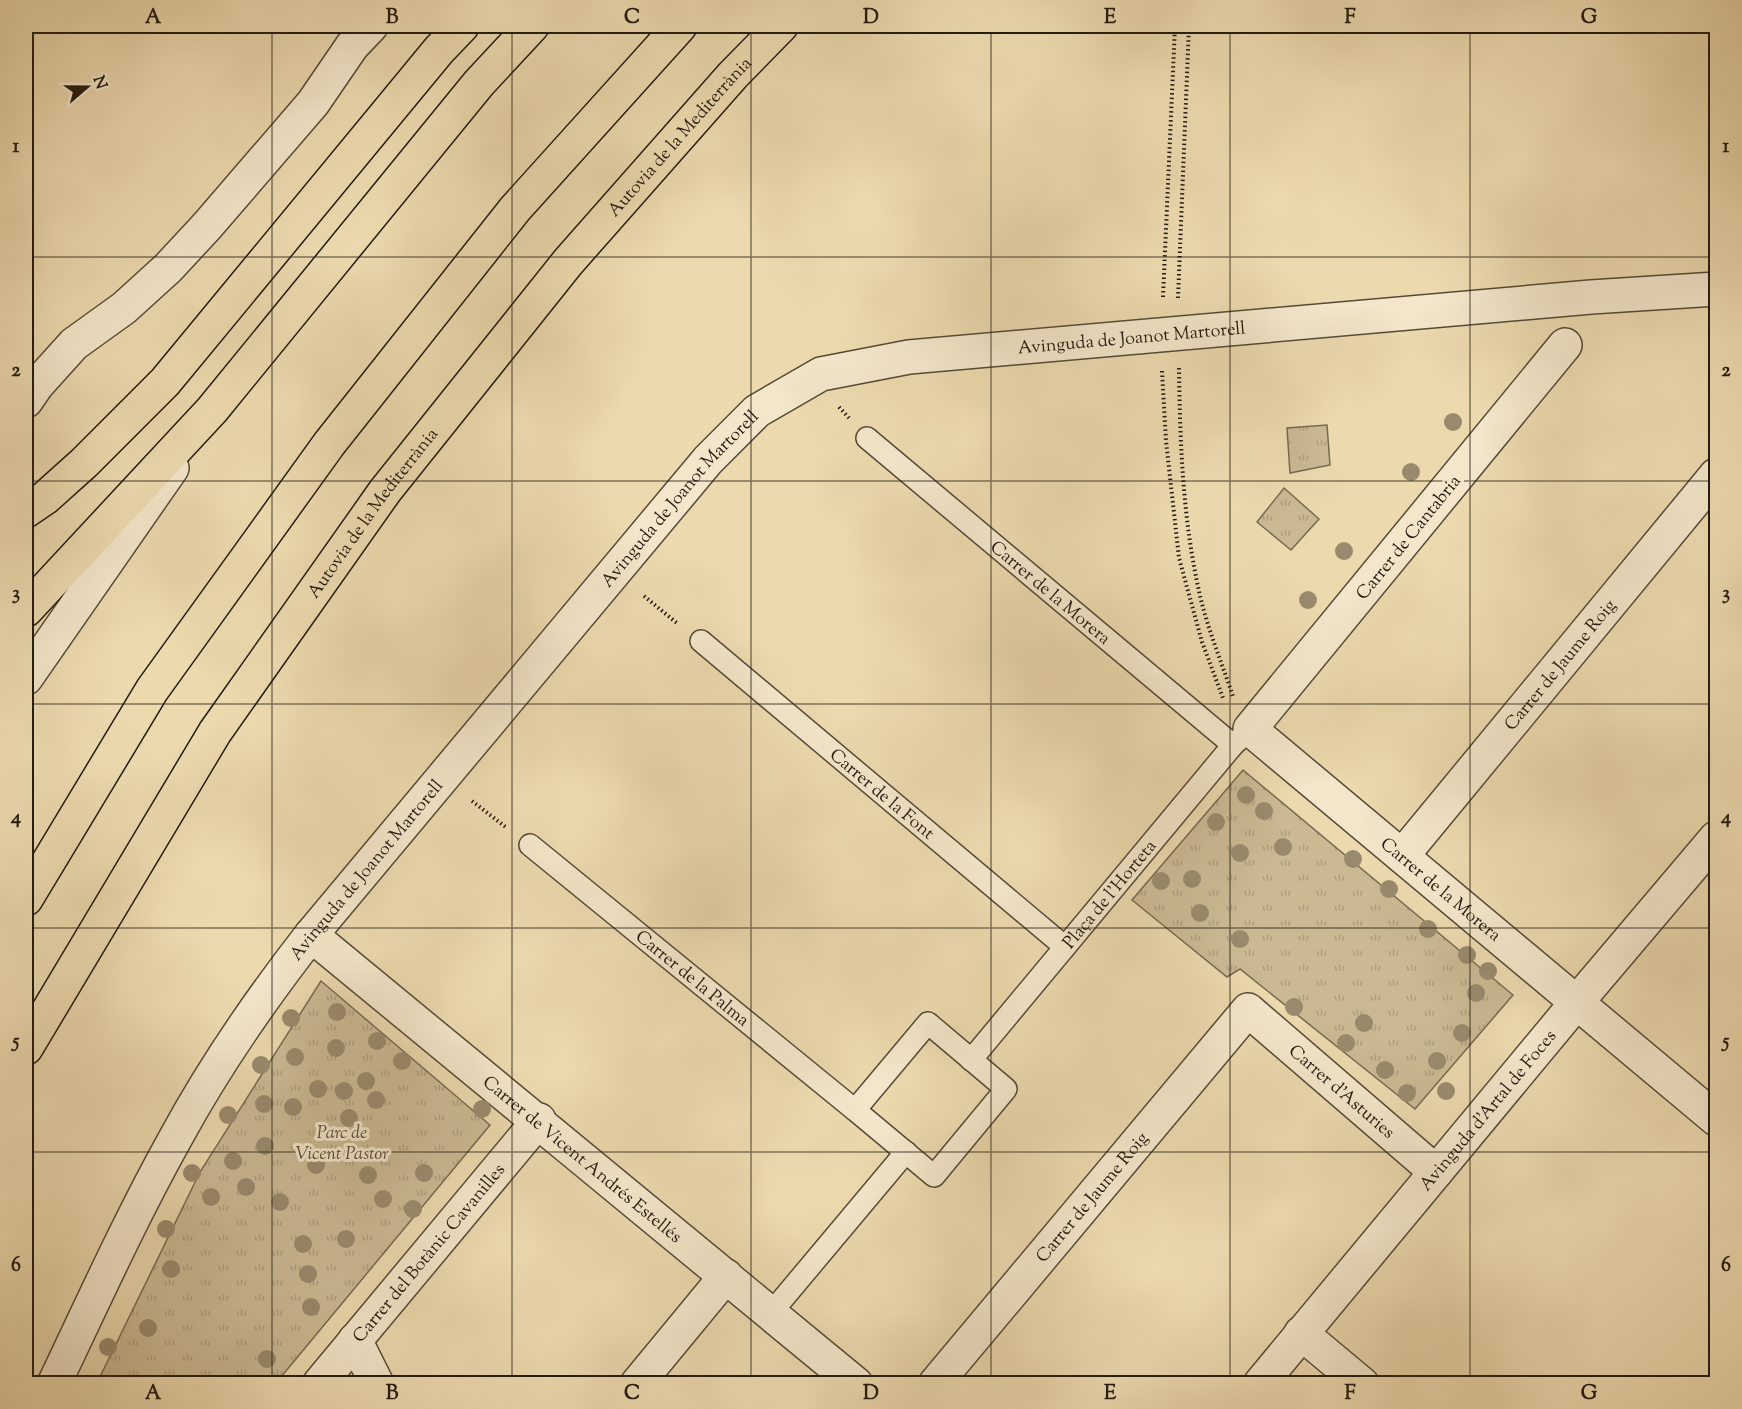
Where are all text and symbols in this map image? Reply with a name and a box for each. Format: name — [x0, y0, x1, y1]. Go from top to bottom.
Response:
text: A — [145, 4, 162, 33]
text: B — [386, 4, 399, 33]
text: C — [624, 4, 640, 33]
text: D — [863, 4, 879, 33]
text: E — [1104, 4, 1117, 33]
text: F — [1344, 4, 1356, 33]
text: G — [1581, 4, 1598, 33]
street label: Autovia de la Mediterrània — [602, 52, 759, 224]
north arrow — [57, 57, 117, 117]
text: N — [86, 73, 112, 93]
text: 1 — [13, 133, 20, 162]
text: 1 — [1723, 133, 1730, 162]
street label: Avinguda de Joanot Martorell — [1017, 316, 1247, 362]
text: 2 — [11, 357, 21, 386]
text: 2 — [1721, 357, 1731, 386]
street label: Avinguda de Joanot Martorell — [596, 405, 766, 594]
street label: Autovia de la Mediterrània — [302, 423, 445, 604]
street label: Carrer de Cantabria — [1351, 470, 1468, 606]
street label: Carrer de la Morera — [984, 535, 1116, 652]
text: 3 — [12, 580, 20, 609]
text: 3 — [1722, 580, 1730, 609]
street label: Carrer de Jaume Roig — [1499, 594, 1623, 737]
street label: Carrer de la Font — [823, 743, 939, 847]
street label: Avinguda de Joanot Martorell — [285, 775, 450, 967]
text: 4 — [10, 804, 21, 833]
text: 4 — [1720, 804, 1731, 833]
street label: Carrer de la Morera — [1374, 832, 1506, 949]
street label: Plaça de l'Horteta — [1057, 835, 1164, 955]
street label: Carrer de la Palma — [629, 925, 754, 1034]
street label: Avinguda d'Artal de Foces — [1414, 1025, 1564, 1198]
text: 5 — [11, 1028, 20, 1057]
text: 5 — [1721, 1028, 1730, 1057]
street label: Carrer d'Asturies — [1282, 1039, 1400, 1146]
street label: Carrer de Vicent Andrés Estellés — [476, 1070, 687, 1250]
park label: Parc de Vicent Pastor — [295, 1121, 389, 1168]
street label: Carrer de Jaume Roig — [1031, 1127, 1156, 1269]
street label: Carrer del Botànic Cavanilles — [348, 1159, 512, 1349]
text: 6 — [11, 1252, 21, 1281]
text: 6 — [1721, 1252, 1731, 1281]
text: A — [145, 1380, 162, 1409]
text: B — [386, 1380, 399, 1409]
text: C — [624, 1380, 640, 1409]
text: D — [863, 1380, 879, 1409]
text: E — [1104, 1380, 1117, 1409]
text: F — [1344, 1380, 1356, 1409]
text: G — [1581, 1380, 1598, 1409]

